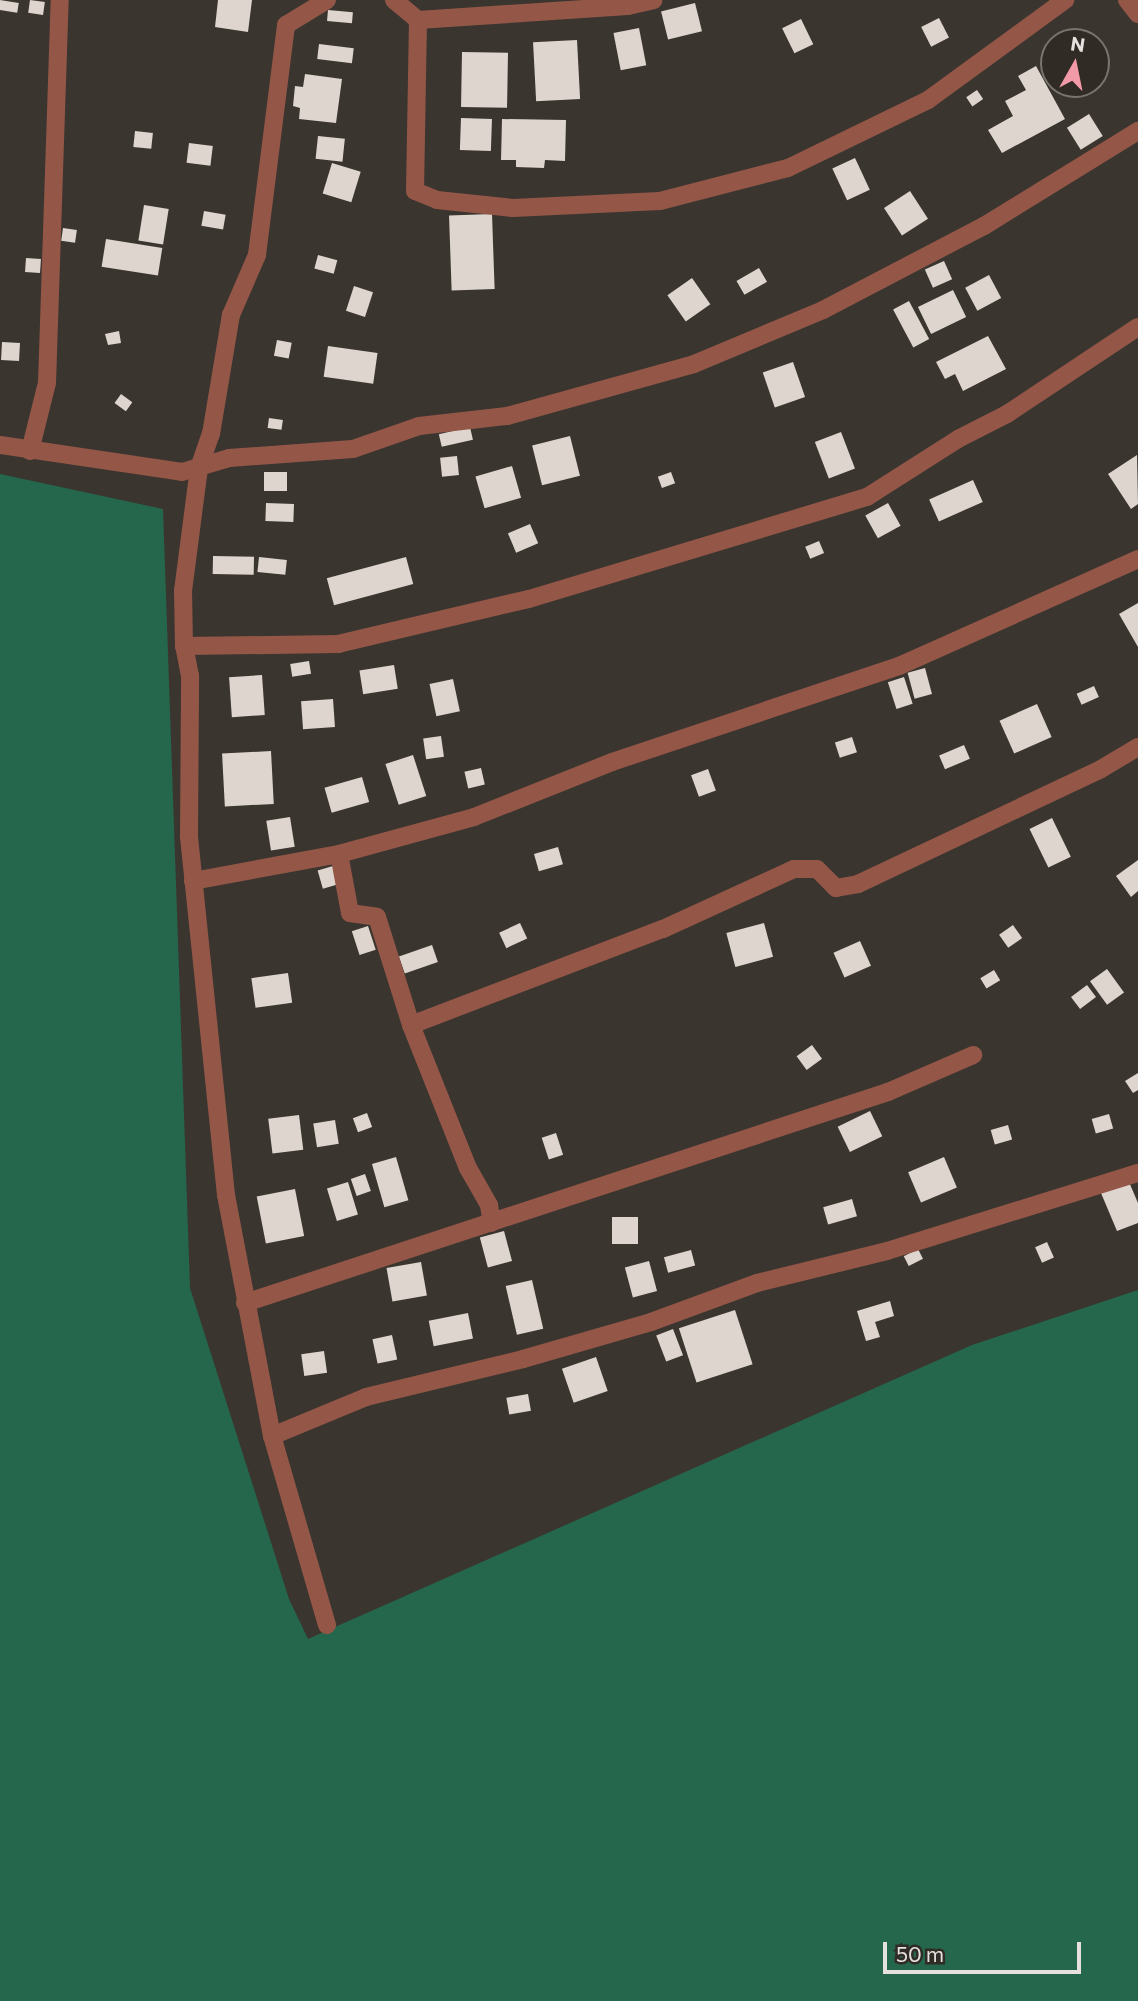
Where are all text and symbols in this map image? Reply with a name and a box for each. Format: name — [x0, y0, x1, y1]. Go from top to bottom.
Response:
north arrow — [1040, 28, 1110, 98]
text: N — [1069, 31, 1087, 56]
scale bar — [886, 1927, 1084, 1971]
text: 50 m — [896, 1941, 944, 1966]

